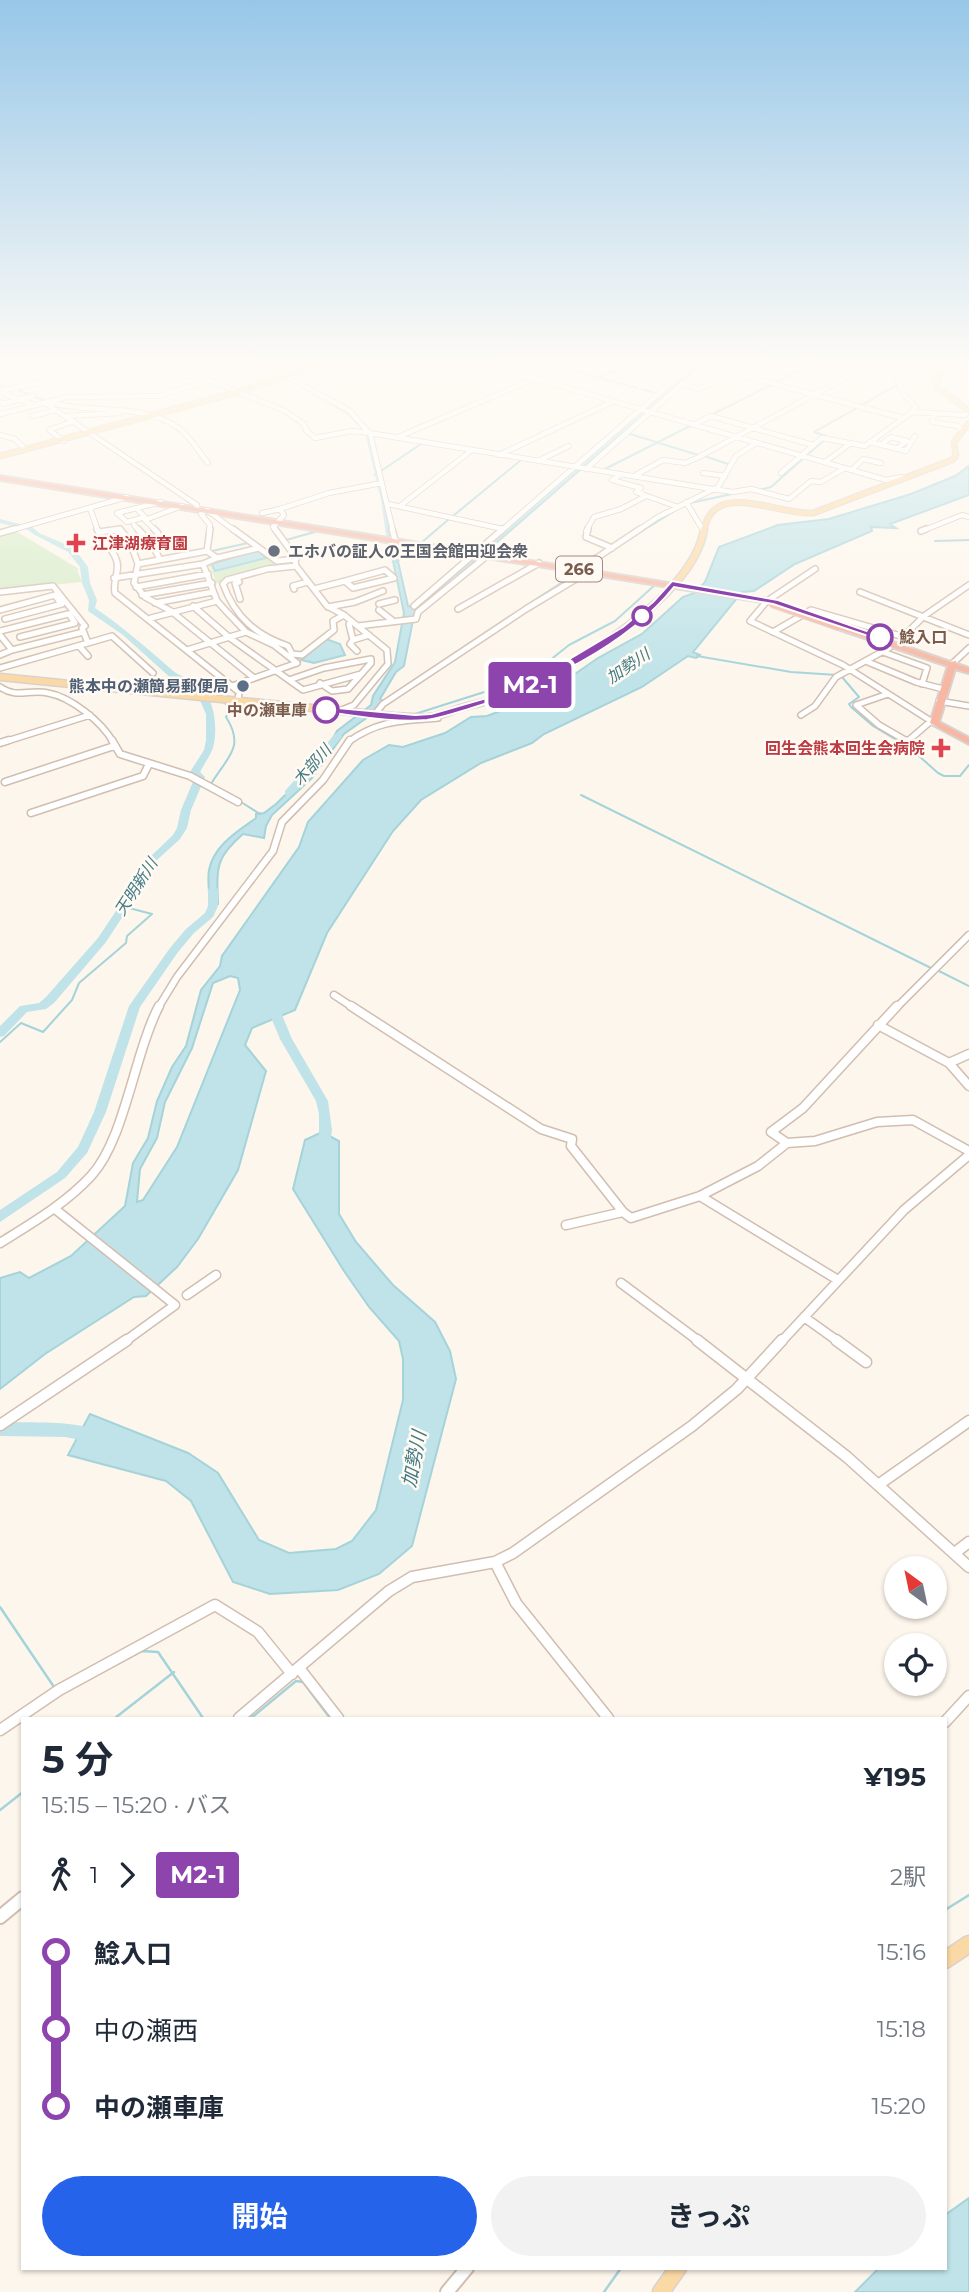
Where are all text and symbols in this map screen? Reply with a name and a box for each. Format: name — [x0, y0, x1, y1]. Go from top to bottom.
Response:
marker: 江津湖療育園 — [66, 533, 86, 553]
place label: 江津湖療育園 — [92, 534, 188, 553]
place label: エホバの証人の王国会館田迎会衆 — [288, 542, 528, 561]
marker: エホバの証人の王国会館田迎会衆 — [266, 543, 282, 559]
road number: 266 — [556, 556, 602, 582]
unlabelled marker — [632, 606, 652, 626]
marker: 鯰入口 — [867, 624, 893, 650]
place label: 鯰入口 — [899, 628, 947, 647]
water label: 加勢川 — [603, 644, 655, 687]
line badge: M2-1 — [481, 662, 579, 708]
text: M2-1 — [502, 670, 558, 699]
place label: 熊本中の瀬簡易郵便局 — [69, 677, 229, 696]
marker: 熊本中の瀬簡易郵便局 — [235, 678, 251, 694]
marker: 中の瀬車庫 — [313, 697, 339, 723]
place label: 中の瀬車庫 — [227, 701, 307, 720]
marker: 回生会熊本回生会病院 — [931, 738, 951, 758]
water label: 木部川 — [289, 739, 336, 789]
place label: 回生会熊本回生会病院 — [765, 739, 925, 758]
water label: 天明新川 — [111, 853, 162, 919]
water label: 加勢川 — [397, 1427, 431, 1489]
north arrow — [884, 1556, 947, 1619]
map controls — [884, 1556, 947, 1696]
button: locate — [884, 1633, 947, 1696]
text: 5 分 — [42, 1736, 113, 1783]
text: ¥195 — [864, 1761, 926, 1793]
text: 15:15 – 15:20 · バス — [42, 1791, 231, 1819]
icon: walk — [42, 1856, 80, 1894]
icon: forward — [108, 1856, 146, 1894]
text: M2-1 — [170, 1860, 225, 1889]
text: 1 — [90, 1861, 98, 1889]
text: 2駅 — [890, 1863, 926, 1891]
text: 鯰入口 — [94, 1938, 172, 1970]
text: 15:16 — [877, 1938, 926, 1966]
text: 中の瀬西 — [94, 2015, 198, 2047]
text: 15:18 — [877, 2015, 926, 2043]
text: 中の瀬車庫 — [94, 2092, 224, 2124]
text: 15:20 — [872, 2092, 926, 2120]
button: 開始 — [42, 2176, 477, 2256]
button: きっぷ — [491, 2176, 926, 2256]

